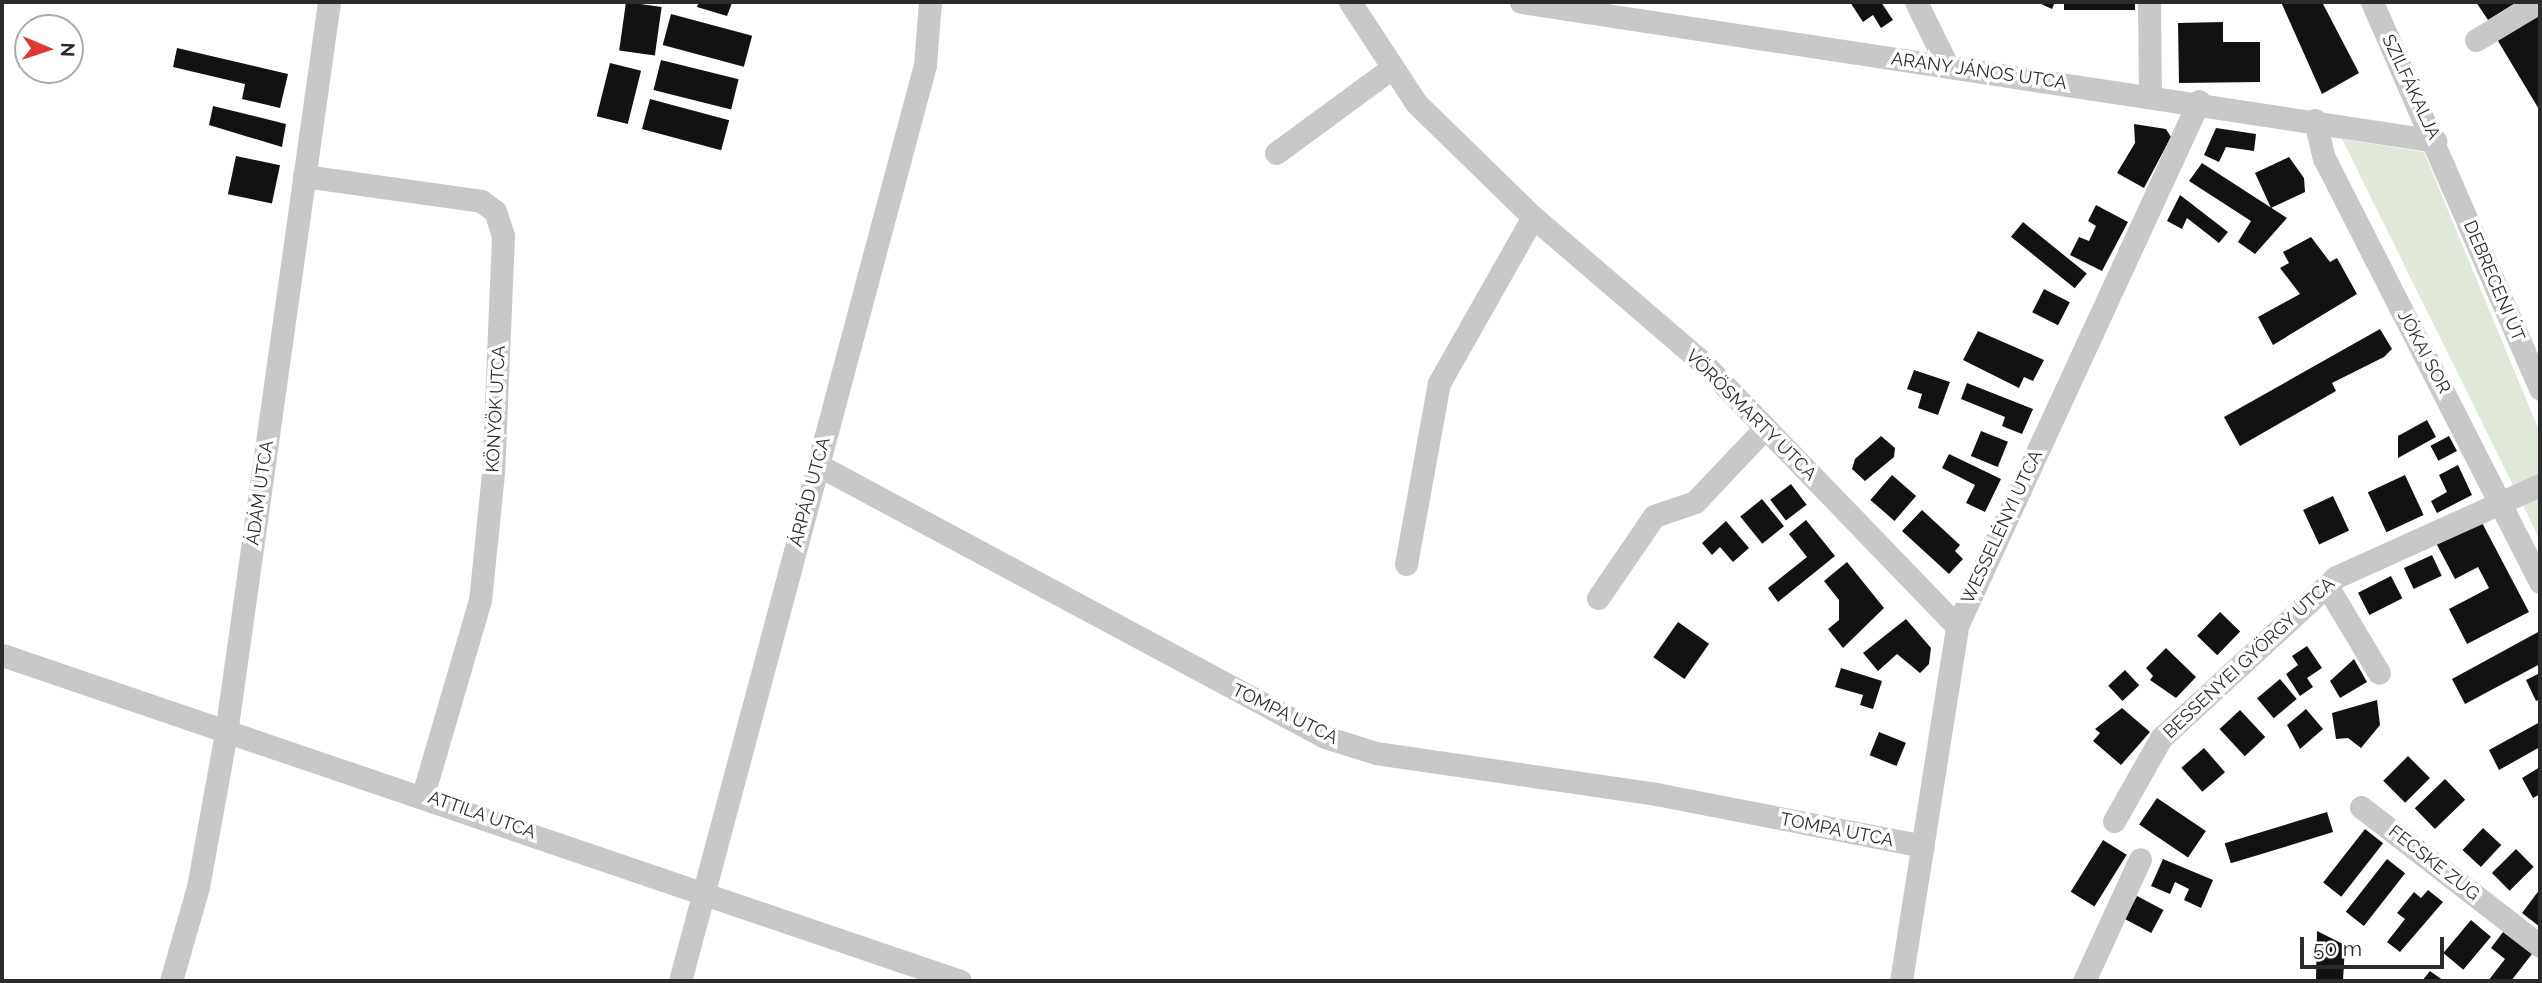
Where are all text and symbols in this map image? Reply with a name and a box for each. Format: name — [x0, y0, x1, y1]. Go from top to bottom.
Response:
north arrow — [14, 14, 84, 84]
street label: SZILFÁKALJA — [2377, 31, 2445, 143]
text: N — [57, 42, 79, 57]
street label: ARANY JÁNOS UTCA — [1889, 48, 2069, 94]
street label: DEBRECENI ÚT — [2459, 217, 2529, 345]
street label: JÓKAI SOR — [2393, 307, 2455, 397]
street label: KÖNYÖK UTCA — [482, 345, 510, 473]
street label: VÖRÖSMARTY UTCA — [1681, 345, 1821, 485]
street label: ÁRPÁD UTCA — [785, 435, 835, 549]
street label: ÁDÁM UTCA — [242, 439, 278, 547]
street label: WESSELÉNYI UTCA — [1957, 447, 2047, 607]
street label: BESSENYEI GYÖRGY UTCA — [2159, 573, 2339, 743]
street label: TOMPA UTCA — [1228, 679, 1342, 749]
street label: ATTILA UTCA — [425, 786, 539, 844]
street label: TOMPA UTCA — [1778, 808, 1896, 852]
street label: FECSKE ZUG — [2384, 821, 2484, 905]
scale bar — [2304, 923, 2448, 967]
text: 50 m — [2313, 936, 2362, 961]

